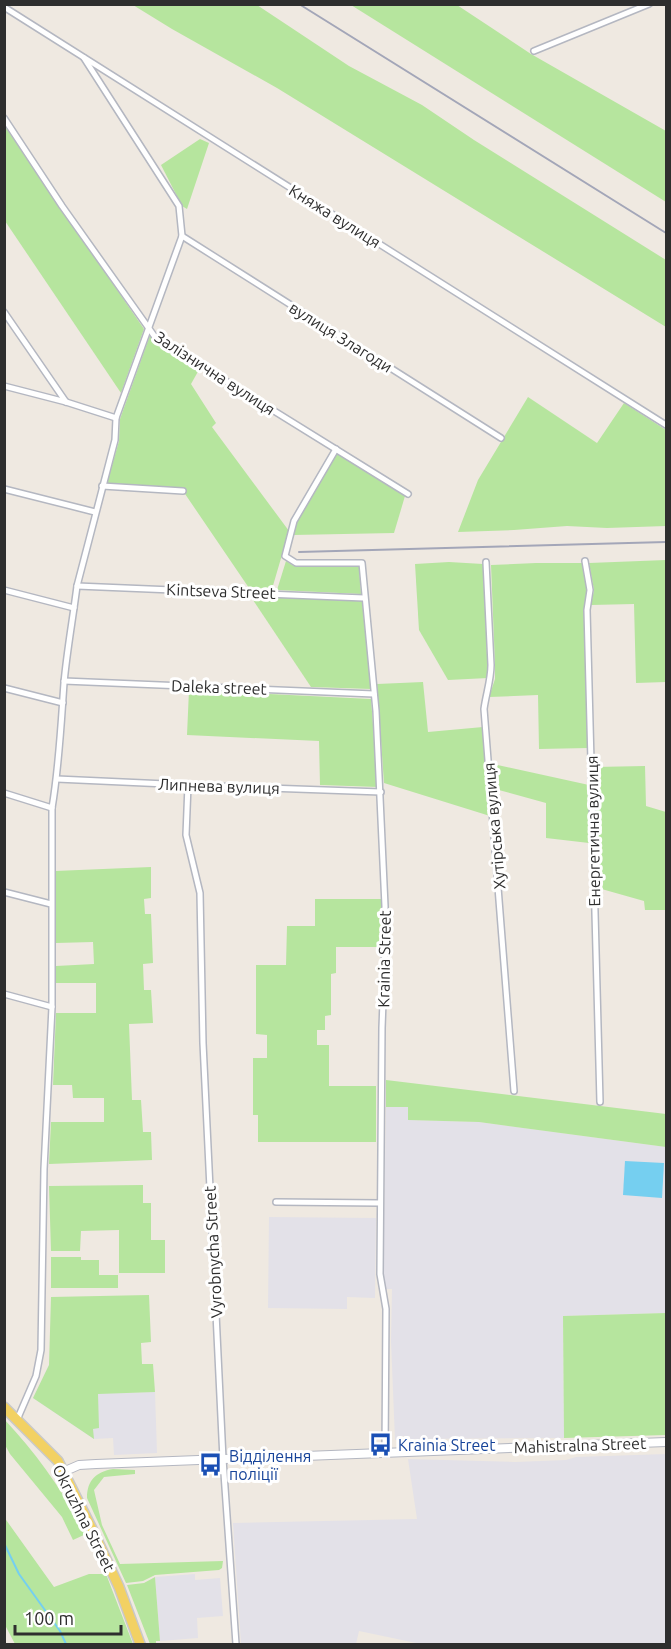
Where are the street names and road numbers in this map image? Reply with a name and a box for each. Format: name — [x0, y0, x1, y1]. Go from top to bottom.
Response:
street label: Княжа вулиця — [286, 181, 384, 251]
street label: вулиця Злагоди — [286, 298, 396, 376]
street label: Залізнична вулиця — [152, 327, 278, 419]
street label: Kintseva Street — [166, 580, 277, 602]
street label: Daleka street — [171, 676, 268, 698]
street label: Енергетична вулиця — [583, 755, 603, 907]
street label: Хутірська вулиця — [479, 762, 509, 890]
street label: Липнева вулиця — [158, 775, 280, 797]
street label: Krainia Street — [374, 909, 394, 1008]
street label: Vyrobnycha Street — [201, 1185, 225, 1319]
street label: Mahistralna Street — [513, 1434, 647, 1456]
street label: Okruzhna Street — [49, 1461, 119, 1575]

